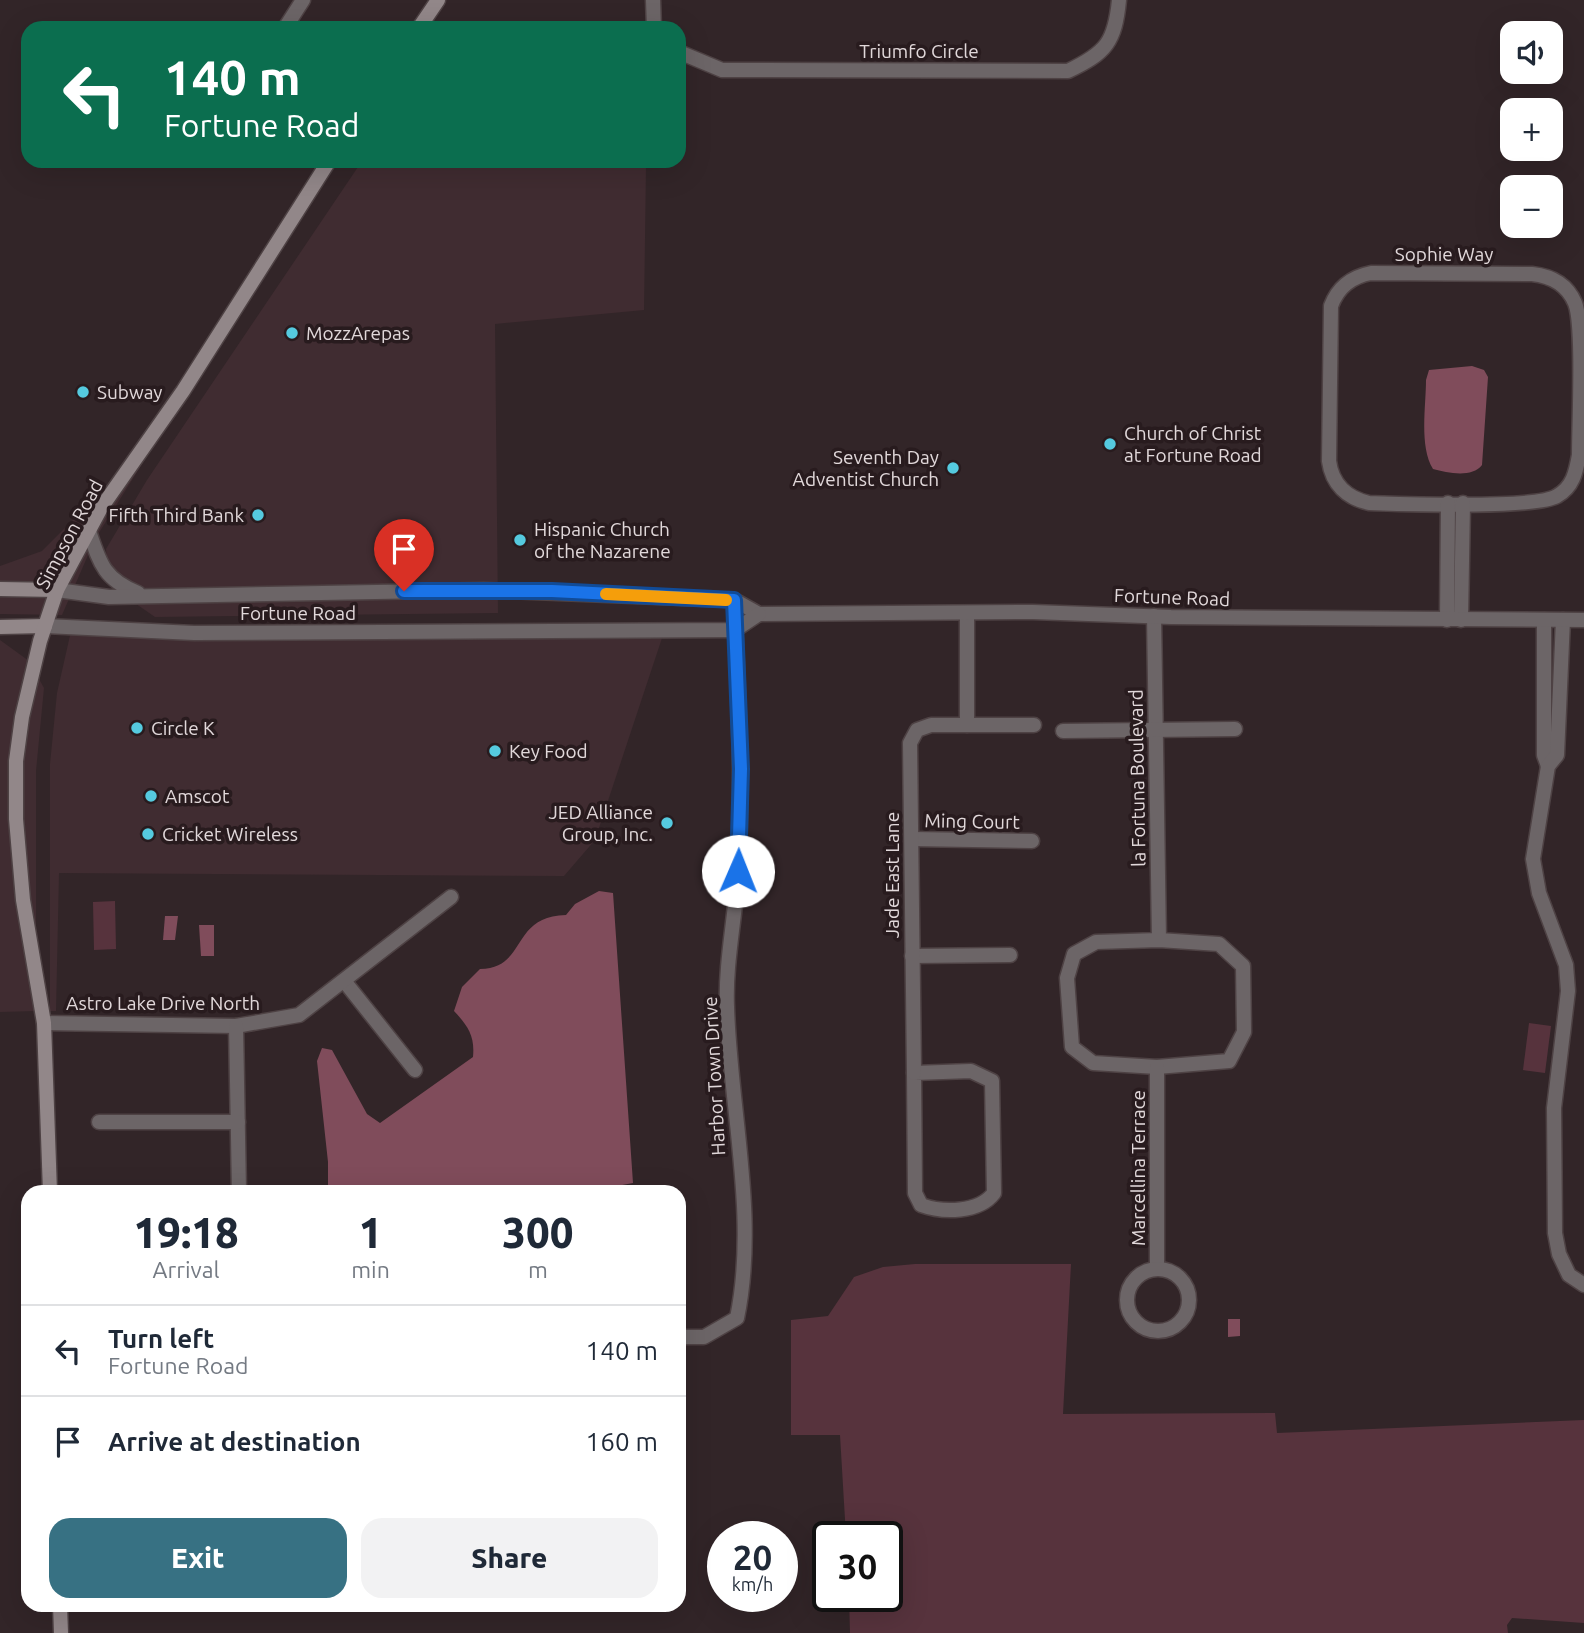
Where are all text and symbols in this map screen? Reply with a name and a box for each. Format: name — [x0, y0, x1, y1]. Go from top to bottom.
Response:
map controls — [1500, 21, 1563, 238]
button: sound — [1500, 21, 1563, 84]
street label: Triumfo Circle — [859, 40, 979, 62]
icon: left — [49, 49, 140, 140]
text: 140 m — [164, 49, 301, 104]
button: + — [1500, 98, 1563, 161]
text: Fortune Road — [164, 107, 360, 143]
button: − — [1500, 175, 1563, 238]
street label: Sophie Way — [1395, 243, 1493, 265]
place label: MozzArepas — [306, 322, 410, 344]
marker: MozzArepas — [284, 325, 300, 341]
place label: Subway — [97, 381, 163, 403]
marker: Subway — [75, 384, 91, 400]
place label: Church of Christ at Fortune Road — [1124, 422, 1262, 466]
marker: Church of Christ at Fortune Road — [1102, 436, 1118, 452]
place label: Seventh Day Adventist Church — [793, 446, 939, 490]
marker: Seventh Day Adventist Church — [945, 460, 961, 476]
street label: Simpson Road — [31, 476, 107, 592]
place label: Fifth Third Bank — [109, 504, 244, 526]
marker: Fifth Third Bank — [250, 507, 266, 523]
place label: Hispanic Church of the Nazarene — [534, 518, 671, 562]
pin — [374, 519, 434, 591]
icon: arrive — [385, 530, 423, 568]
marker: Hispanic Church of the Nazarene — [512, 532, 528, 548]
street label: Fortune Road — [1114, 584, 1230, 610]
street label: Fortune Road — [240, 602, 356, 624]
street label: la Fortuna Boulevard — [1124, 689, 1150, 867]
place label: Circle K — [151, 717, 215, 739]
marker: Circle K — [129, 720, 145, 736]
place label: Key Food — [509, 740, 588, 762]
marker: Key Food — [487, 743, 503, 759]
place label: Amscot — [165, 785, 230, 807]
marker: Amscot — [143, 788, 159, 804]
place label: JED Alliance Group, Inc. — [548, 801, 653, 845]
street label: Ming Court — [924, 809, 1020, 833]
street label: Jade East Lane — [881, 812, 903, 938]
marker: JED Alliance Group, Inc. — [659, 815, 675, 831]
place label: Cricket Wireless — [162, 823, 298, 845]
marker: Cricket Wireless — [140, 826, 156, 842]
position arrow — [701, 834, 775, 908]
street label: Astro Lake Drive North — [66, 992, 260, 1014]
street label: Harbor Town Drive — [699, 996, 729, 1156]
street label: Marcellina Terrace — [1127, 1090, 1149, 1246]
text: 19:18 — [134, 1209, 239, 1256]
text: 1 — [359, 1209, 382, 1256]
text: 300 — [502, 1209, 573, 1256]
text: Arrival — [153, 1257, 220, 1282]
text: min — [351, 1257, 390, 1282]
text: m — [528, 1257, 548, 1282]
text: Turn left — [108, 1324, 214, 1353]
icon: left — [49, 1332, 87, 1370]
text: 140 m — [586, 1336, 658, 1365]
text: Fortune Road — [108, 1353, 249, 1378]
icon: arrive — [49, 1423, 87, 1461]
text: Arrive at destination — [108, 1427, 361, 1456]
text: 160 m — [586, 1427, 658, 1456]
button: Exit — [49, 1518, 347, 1598]
button: Share — [361, 1518, 658, 1598]
speed limit sign: 30 — [812, 1521, 903, 1612]
text: 20 — [733, 1537, 772, 1577]
text: km/h — [732, 1574, 773, 1594]

